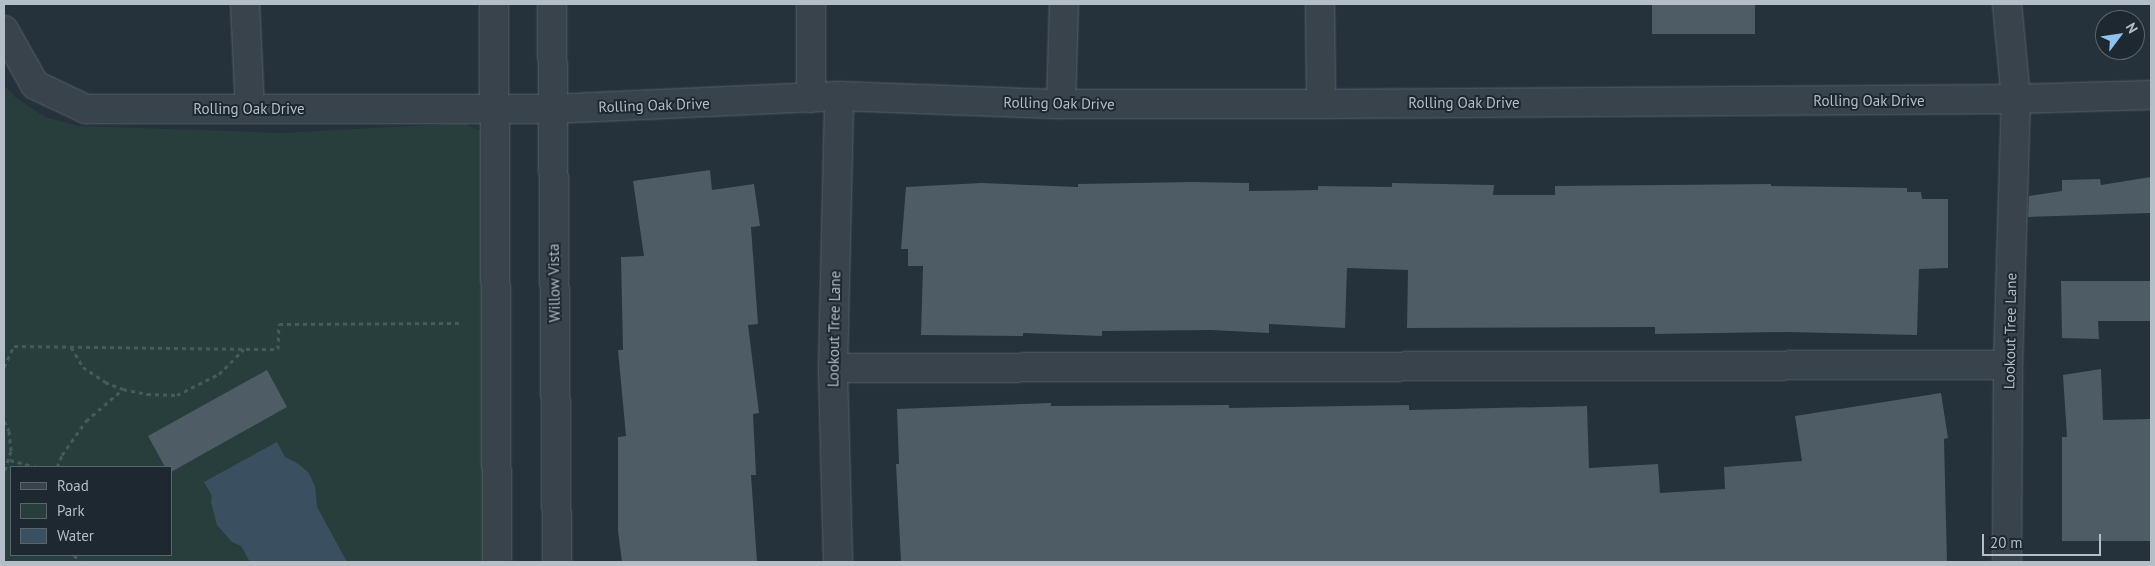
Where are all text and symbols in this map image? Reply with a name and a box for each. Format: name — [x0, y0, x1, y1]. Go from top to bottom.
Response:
north arrow — [2095, 10, 2145, 60]
text: N — [2122, 19, 2142, 36]
street label: Rolling Oak Drive — [1813, 92, 1925, 110]
street label: Rolling Oak Drive — [1003, 93, 1115, 113]
street label: Rolling Oak Drive — [598, 94, 710, 116]
street label: Rolling Oak Drive — [1408, 94, 1520, 112]
street label: Rolling Oak Drive — [193, 100, 305, 118]
street label: Willow Vista — [544, 243, 564, 323]
street label: Lookout Tree Lane — [824, 270, 844, 388]
street label: Lookout Tree Lane — [2000, 272, 2020, 390]
legend — [10, 466, 172, 556]
text: Road — [57, 476, 89, 495]
text: Park — [57, 501, 85, 520]
scale bar — [1985, 524, 2104, 556]
text: Water — [57, 526, 94, 545]
text: 20 m — [1990, 533, 2023, 552]

